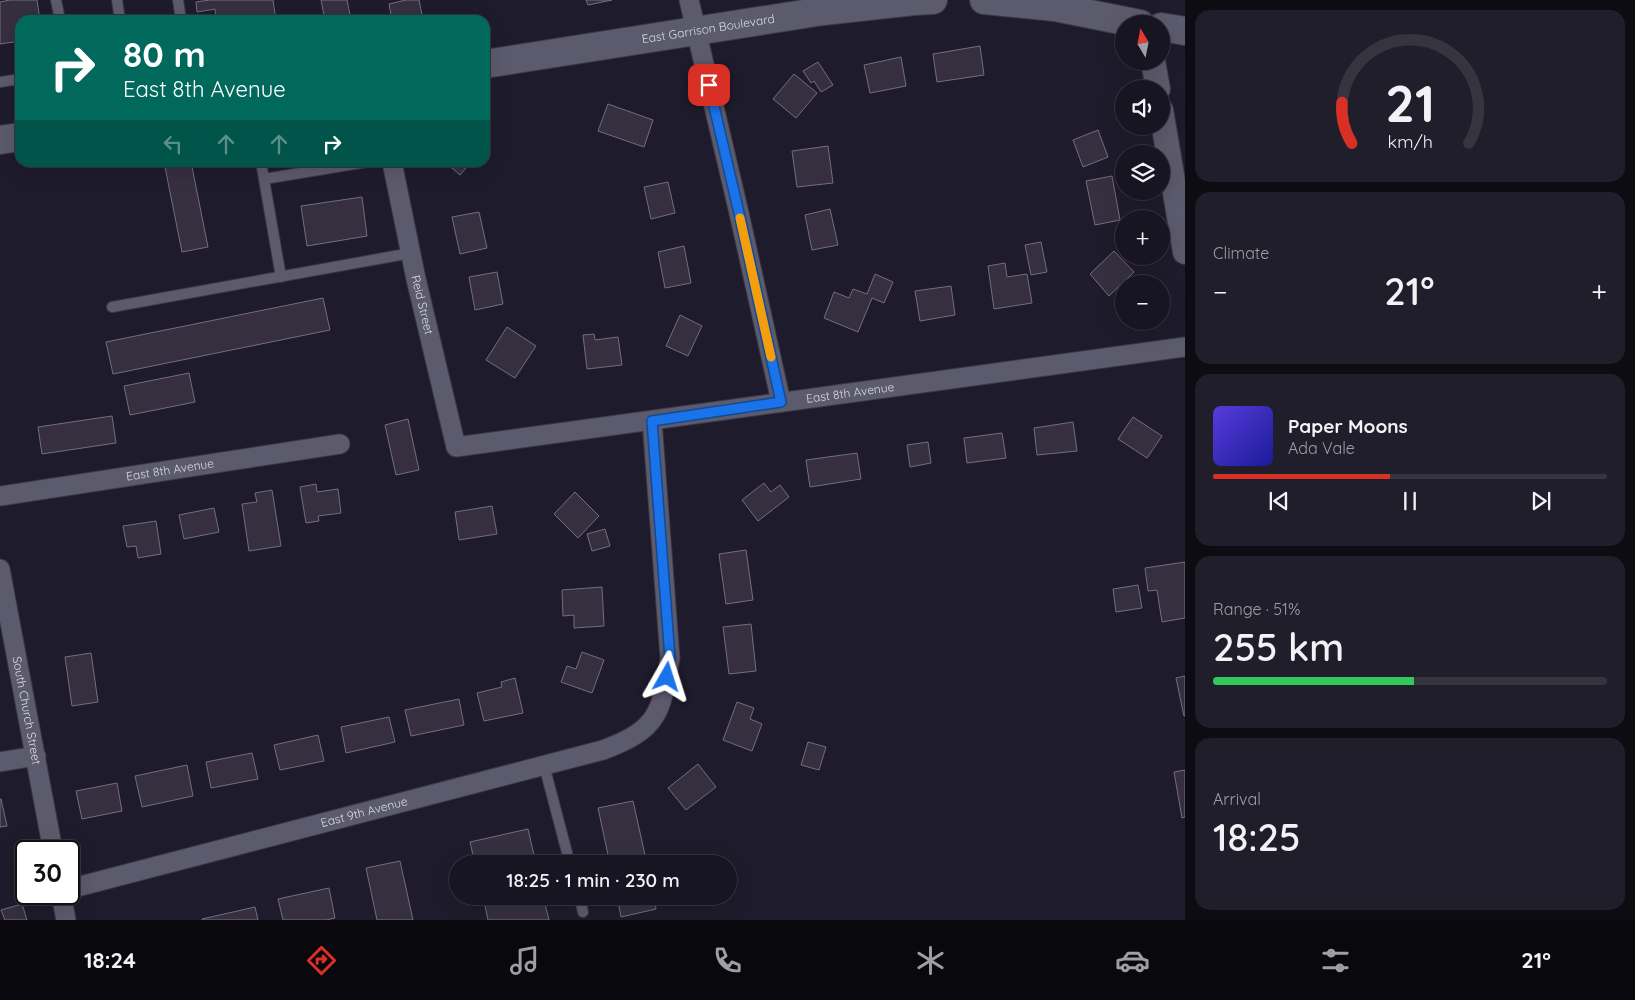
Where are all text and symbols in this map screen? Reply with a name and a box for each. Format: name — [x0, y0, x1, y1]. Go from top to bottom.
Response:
street label: East Garrison Boulevard — [641, 11, 776, 46]
north arrow — [1115, 15, 1170, 70]
map controls — [1115, 15, 1170, 330]
text: 80 m — [123, 32, 206, 76]
icon: right — [40, 35, 105, 100]
pin — [688, 64, 730, 106]
text: 21 — [1385, 70, 1435, 135]
icon: arrive — [695, 71, 723, 99]
text: East 8th Avenue — [123, 75, 286, 103]
button: sound — [1115, 80, 1170, 135]
icon: left — [159, 130, 187, 158]
icon: ahead — [212, 130, 240, 158]
icon: ahead — [265, 130, 293, 158]
icon: right — [318, 130, 346, 158]
text: km/h — [1387, 130, 1433, 152]
button: layers — [1115, 145, 1170, 200]
button: + — [1115, 210, 1170, 265]
text: Climate — [1213, 243, 1269, 263]
text: 21° — [1384, 267, 1434, 315]
street label: Reid Street — [408, 273, 437, 336]
text: − — [1213, 274, 1228, 309]
text: + — [1591, 274, 1607, 309]
button: − — [1115, 275, 1170, 330]
street label: East 8th Avenue — [805, 379, 895, 406]
text: Paper Moons — [1288, 414, 1408, 438]
text: Ada Vale — [1288, 438, 1355, 458]
street label: East 8th Avenue — [125, 455, 215, 484]
icon: previous — [1265, 487, 1293, 515]
icon: pause — [1396, 487, 1424, 515]
icon: next — [1527, 487, 1555, 515]
text: Range · 51% — [1213, 599, 1300, 619]
text: 255 km — [1213, 623, 1344, 671]
position arrow — [640, 650, 692, 702]
street label: South Church Street — [10, 655, 45, 766]
text: Arrival — [1213, 789, 1261, 809]
street label: East 9th Avenue — [319, 793, 409, 830]
text: 18:25 — [1213, 813, 1300, 861]
speed limit sign: 30 — [15, 840, 80, 905]
text: 18:25 · 1 min · 230 m — [506, 868, 680, 892]
icon: directions — [304, 943, 339, 978]
icon: music — [507, 943, 542, 978]
icon: phone — [710, 943, 745, 978]
icon: climate — [913, 943, 948, 978]
icon: car — [1115, 943, 1150, 978]
icon: filters — [1318, 943, 1353, 978]
text: 18:24 — [84, 946, 136, 974]
text: 21° — [1521, 946, 1551, 974]

